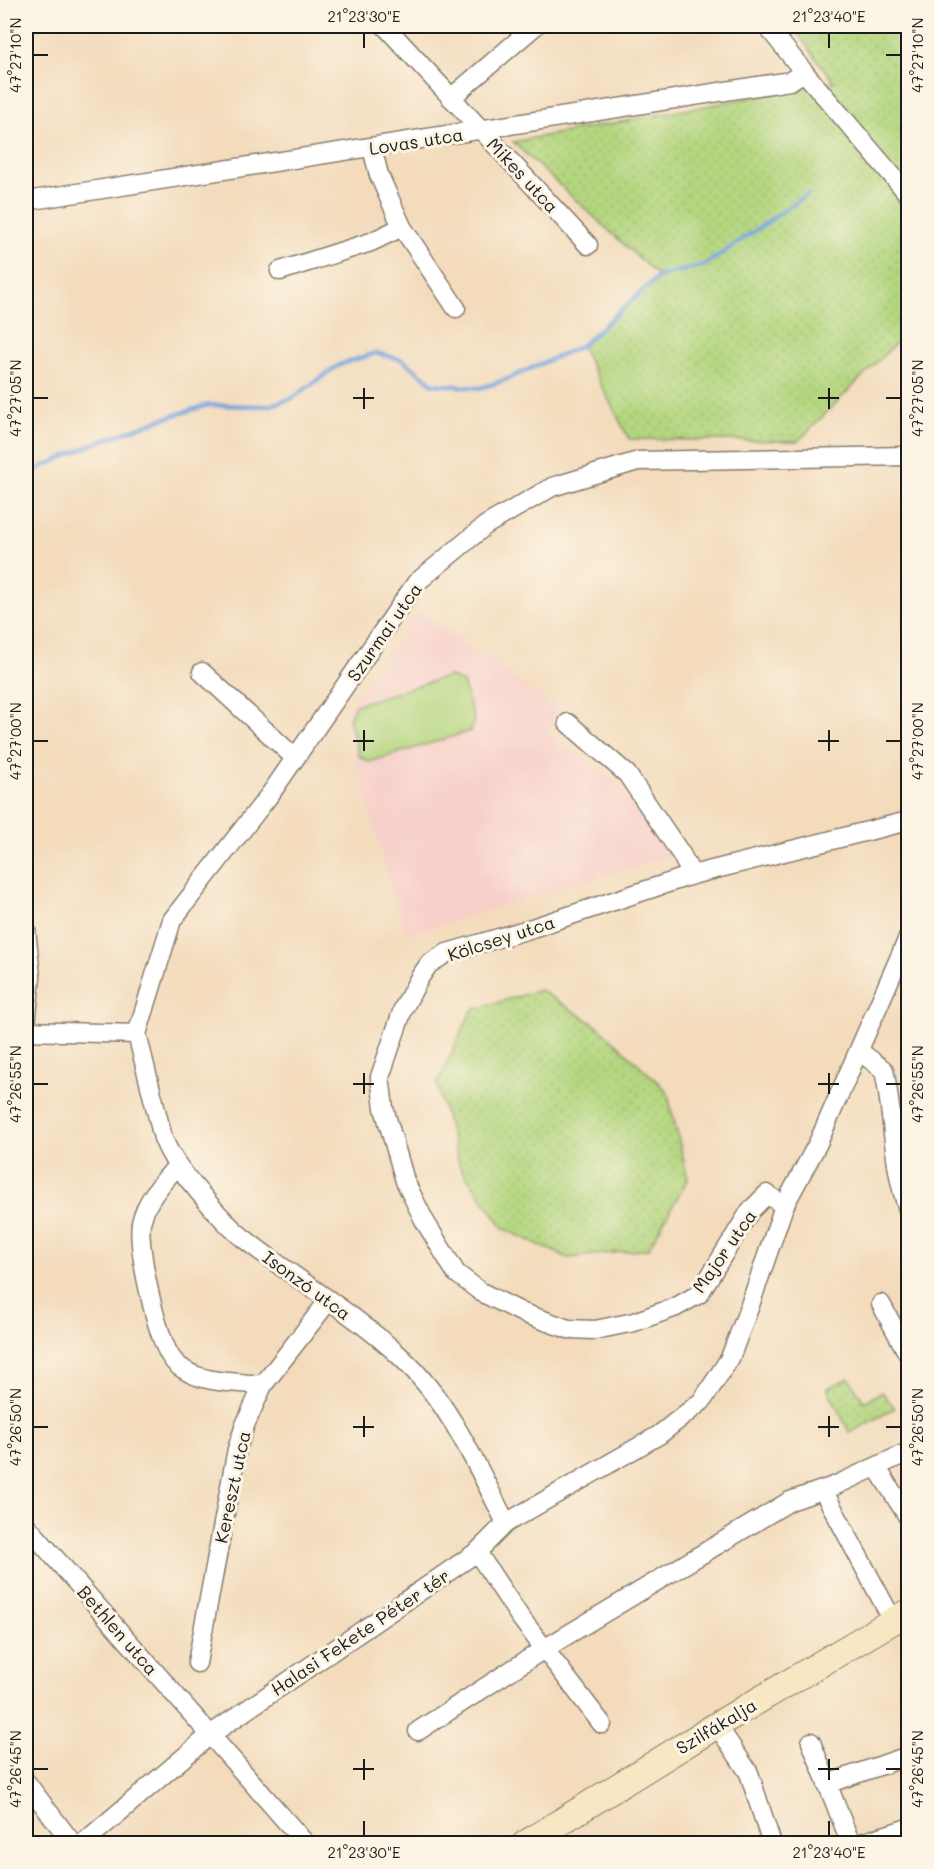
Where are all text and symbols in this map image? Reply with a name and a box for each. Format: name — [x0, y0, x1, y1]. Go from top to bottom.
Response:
text: 21°23'30"E — [327, 6, 401, 26]
text: 21°23'40"E — [792, 6, 866, 26]
text: 47°27'10"N — [5, 17, 25, 93]
text: 47°27'10"N — [907, 17, 927, 93]
street label: Lovas utca — [367, 122, 465, 160]
street label: Mikes utca — [482, 132, 564, 218]
text: 47°27'05"N — [5, 359, 25, 437]
text: 47°27'05"N — [907, 359, 927, 437]
street label: Szurmai utca — [341, 578, 427, 686]
text: 47°27'00"N — [5, 702, 25, 780]
text: 47°27'00"N — [907, 702, 927, 780]
street label: Kölcsey utca — [444, 909, 558, 967]
text: 47°26'55"N — [5, 1045, 25, 1123]
text: 47°26'55"N — [907, 1045, 927, 1123]
street label: Major utca — [686, 1205, 762, 1297]
street label: Isonzó utca — [258, 1245, 356, 1325]
text: 47°26'50"N — [5, 1388, 25, 1466]
text: 47°26'50"N — [907, 1388, 927, 1466]
street label: Kereszt utca — [208, 1429, 256, 1545]
street label: Halasi Fekete Péter tér — [266, 1563, 454, 1701]
street label: Bethlen utca — [72, 1580, 164, 1680]
street label: Szilfákalja — [671, 1692, 761, 1760]
text: 47°26'45"N — [5, 1730, 25, 1808]
text: 47°26'45"N — [907, 1730, 927, 1808]
text: 21°23'30"E — [327, 1842, 401, 1862]
text: 21°23'40"E — [792, 1842, 866, 1862]

